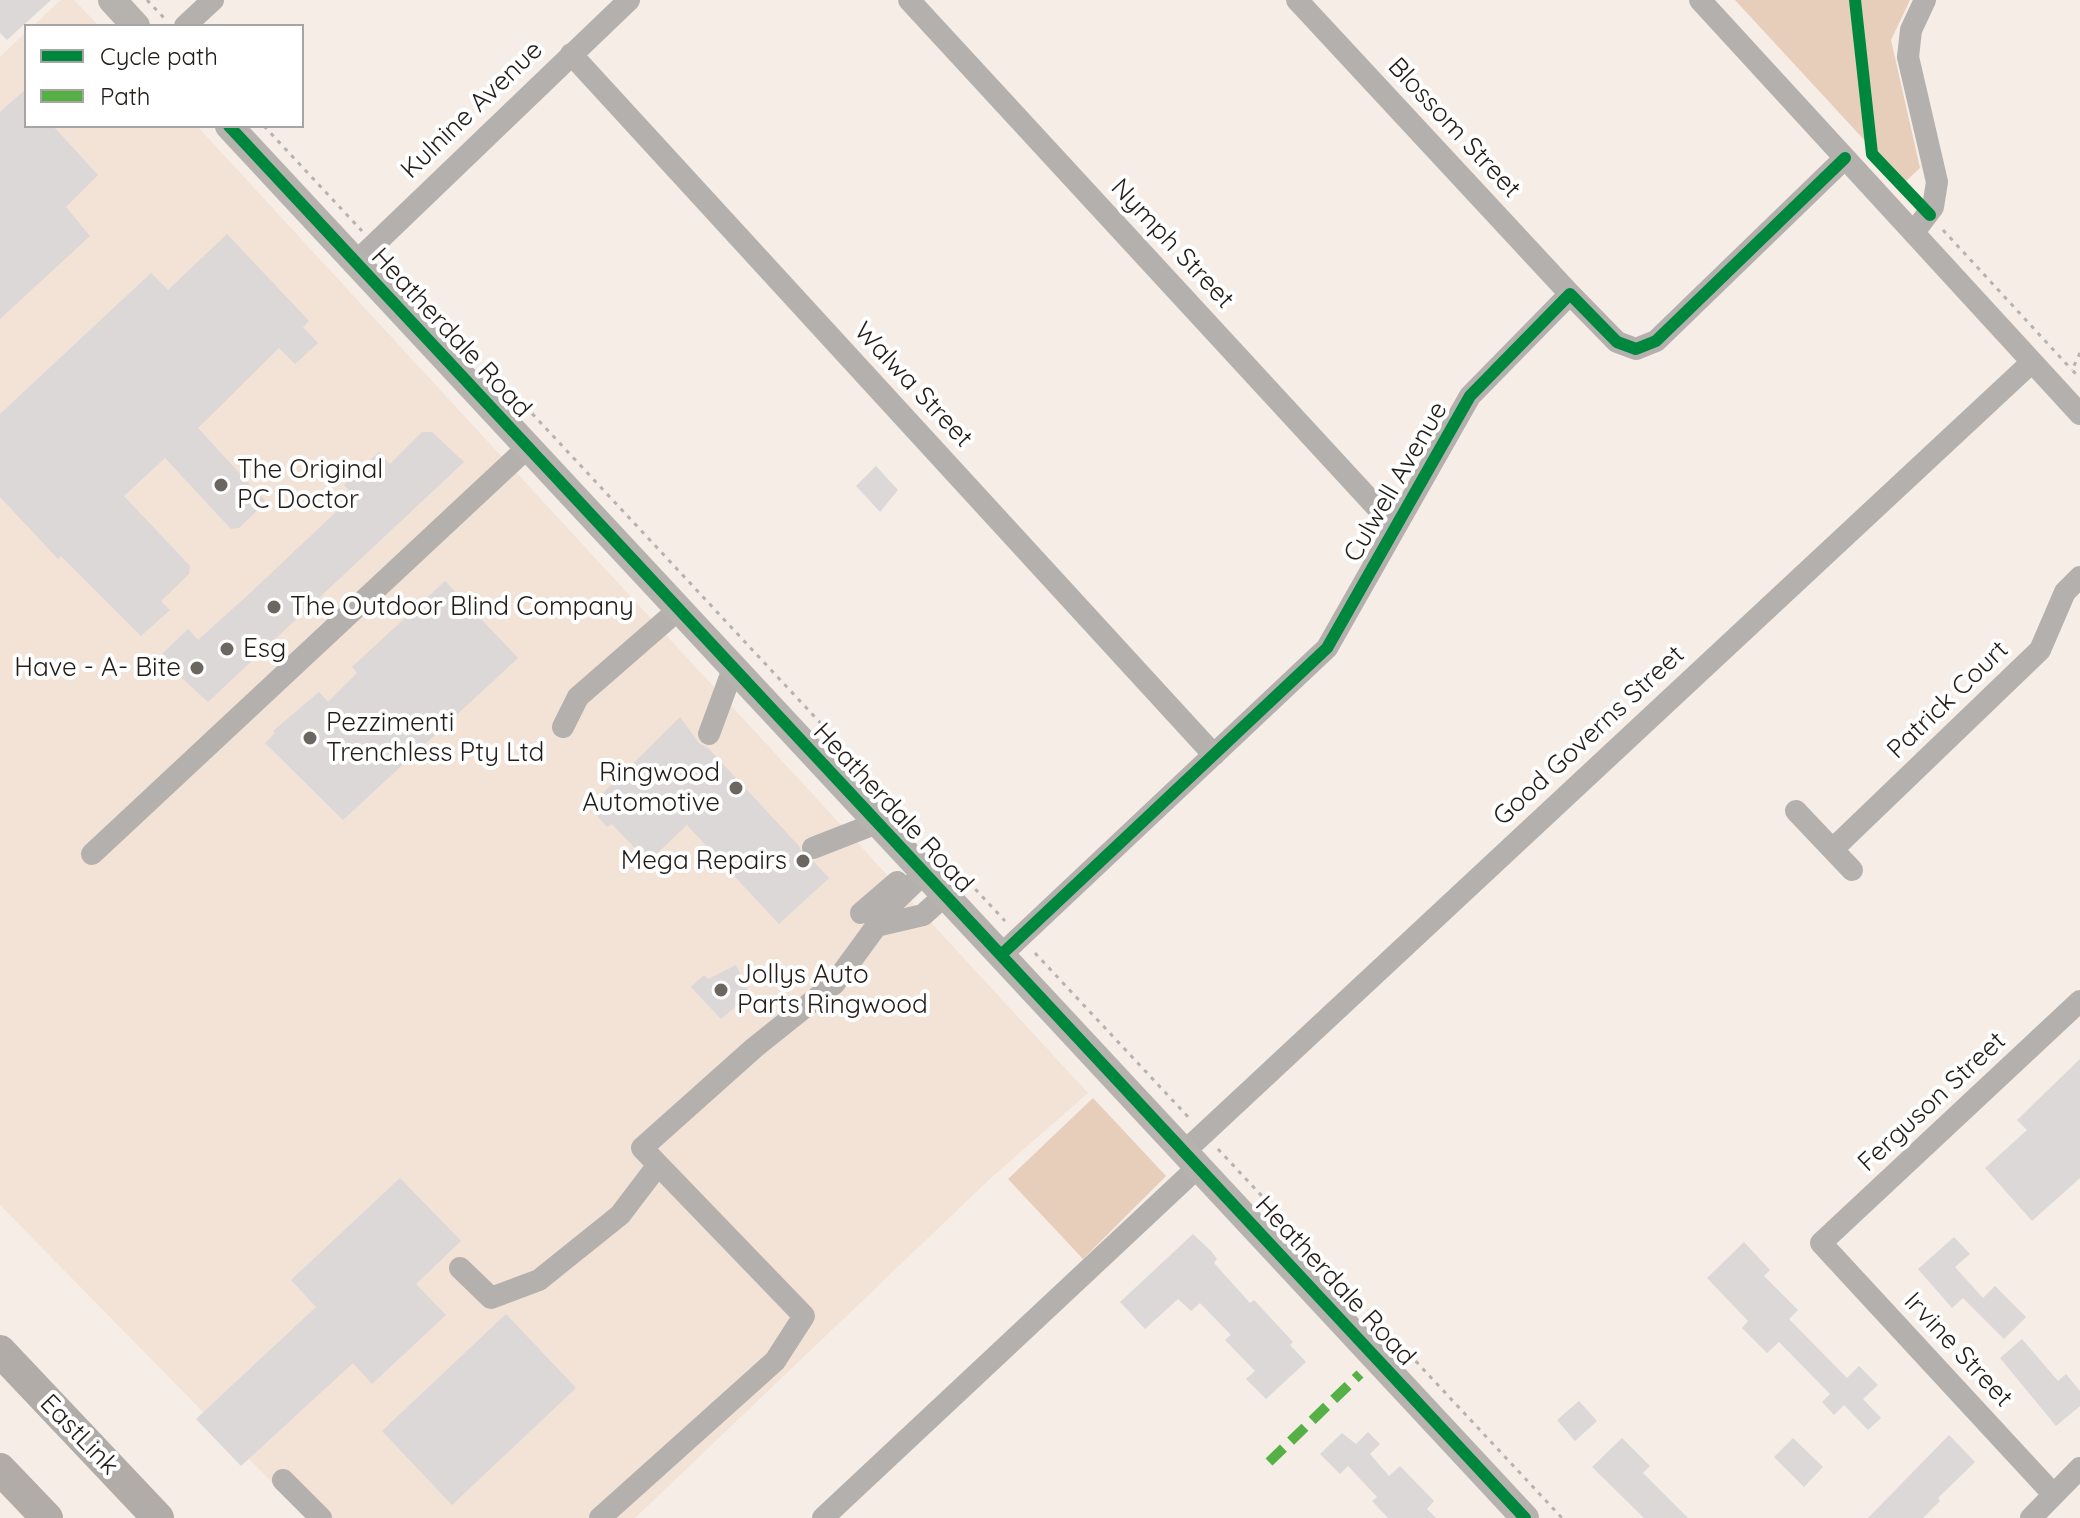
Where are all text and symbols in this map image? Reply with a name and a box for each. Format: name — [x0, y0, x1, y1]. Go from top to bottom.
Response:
legend — [24, 24, 304, 128]
street label: Kulnine Avenue — [395, 35, 549, 185]
text: Cycle path — [100, 41, 218, 71]
street label: Blossom Street — [1381, 51, 1527, 205]
text: Path — [100, 81, 151, 111]
street label: Nymph Street — [1104, 173, 1240, 315]
street label: Heatherdale Road — [364, 242, 538, 424]
street label: Walwa Street — [847, 316, 979, 454]
street label: Culwell Avenue — [1338, 396, 1454, 568]
place label: The Original PC Doctor — [237, 454, 383, 516]
marker: The Original PC Doctor — [212, 476, 230, 494]
place label: The Outdoor Blind Company — [290, 591, 634, 623]
marker: The Outdoor Blind Company — [265, 598, 283, 616]
place label: Esg — [243, 633, 286, 665]
street label: Patrick Court — [1881, 634, 2015, 766]
street label: Good Governs Street — [1487, 639, 1691, 833]
marker: Esg — [218, 640, 236, 658]
place label: Have - A- Bite — [14, 652, 181, 684]
marker: Have - A- Bite — [188, 659, 206, 677]
place label: Pezzimenti Trenchless Pty Ltd — [326, 707, 544, 768]
street label: Heatherdale Road — [806, 717, 980, 899]
marker: Pezzimenti Trenchless Pty Ltd — [301, 729, 319, 747]
place label: Ringwood Automotive — [582, 757, 720, 818]
marker: Ringwood Automotive — [727, 779, 745, 797]
place label: Mega Repairs — [621, 845, 787, 877]
marker: Mega Repairs — [794, 852, 812, 870]
place label: Jollys Auto Parts Ringwood — [737, 959, 928, 1020]
marker: Jollys Auto Parts Ringwood — [712, 981, 730, 999]
street label: Ferguson Street — [1852, 1026, 2012, 1178]
street label: Heatherdale Road — [1248, 1190, 1422, 1372]
street label: Irvine Street — [1897, 1286, 2019, 1414]
street label: EastLink — [33, 1388, 125, 1482]

